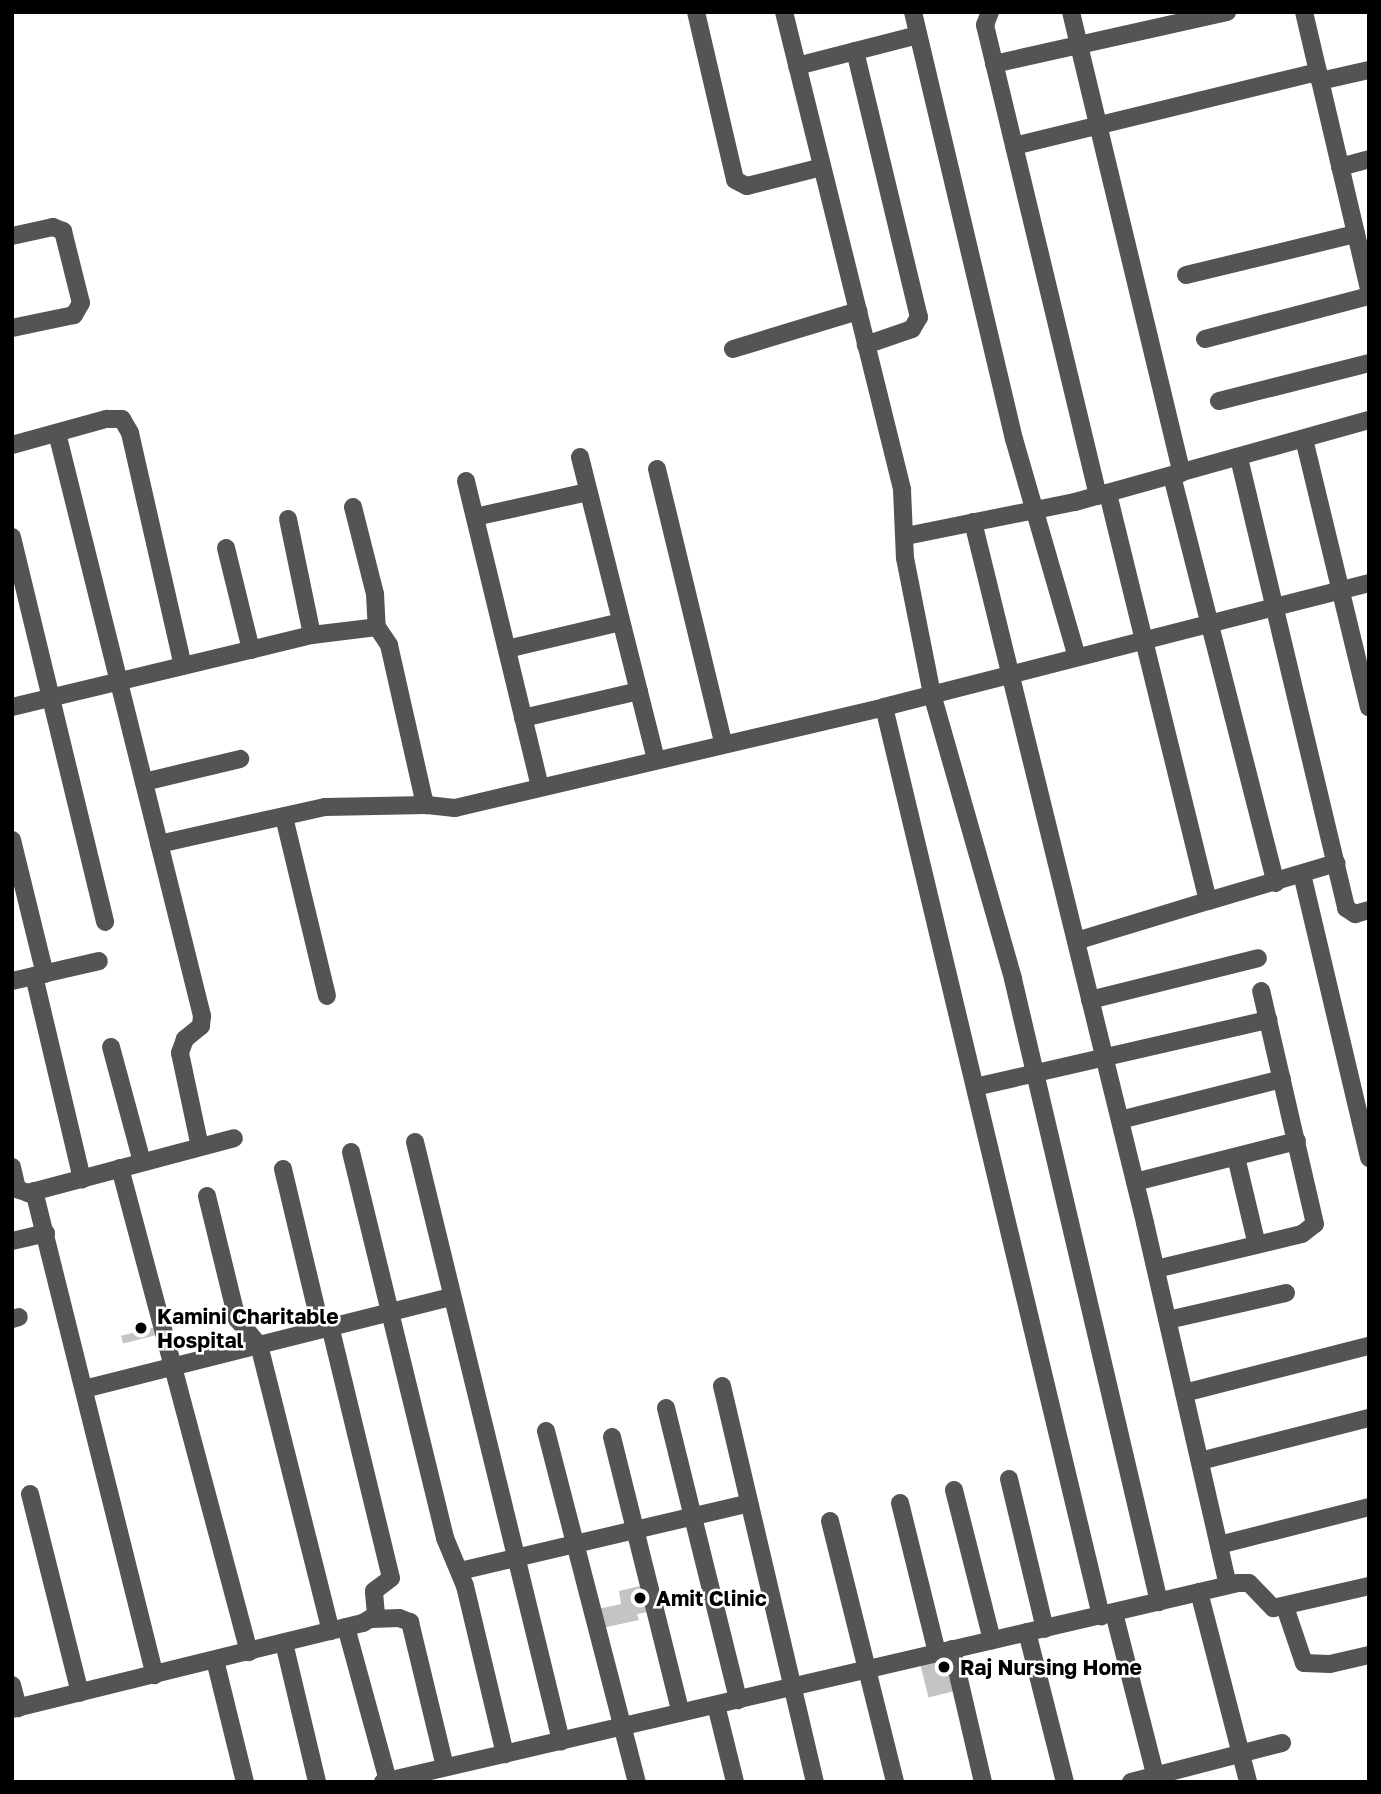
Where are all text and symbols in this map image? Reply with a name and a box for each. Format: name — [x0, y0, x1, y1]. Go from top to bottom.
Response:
place label: Kamini Charitable Hospital — [157, 1303, 339, 1353]
marker: Kamini Charitable Hospital — [131, 1318, 151, 1338]
place label: Amit Clinic — [656, 1585, 767, 1611]
marker: Amit Clinic — [630, 1588, 650, 1608]
place label: Raj Nursing Home — [960, 1654, 1142, 1680]
marker: Raj Nursing Home — [934, 1657, 954, 1677]

